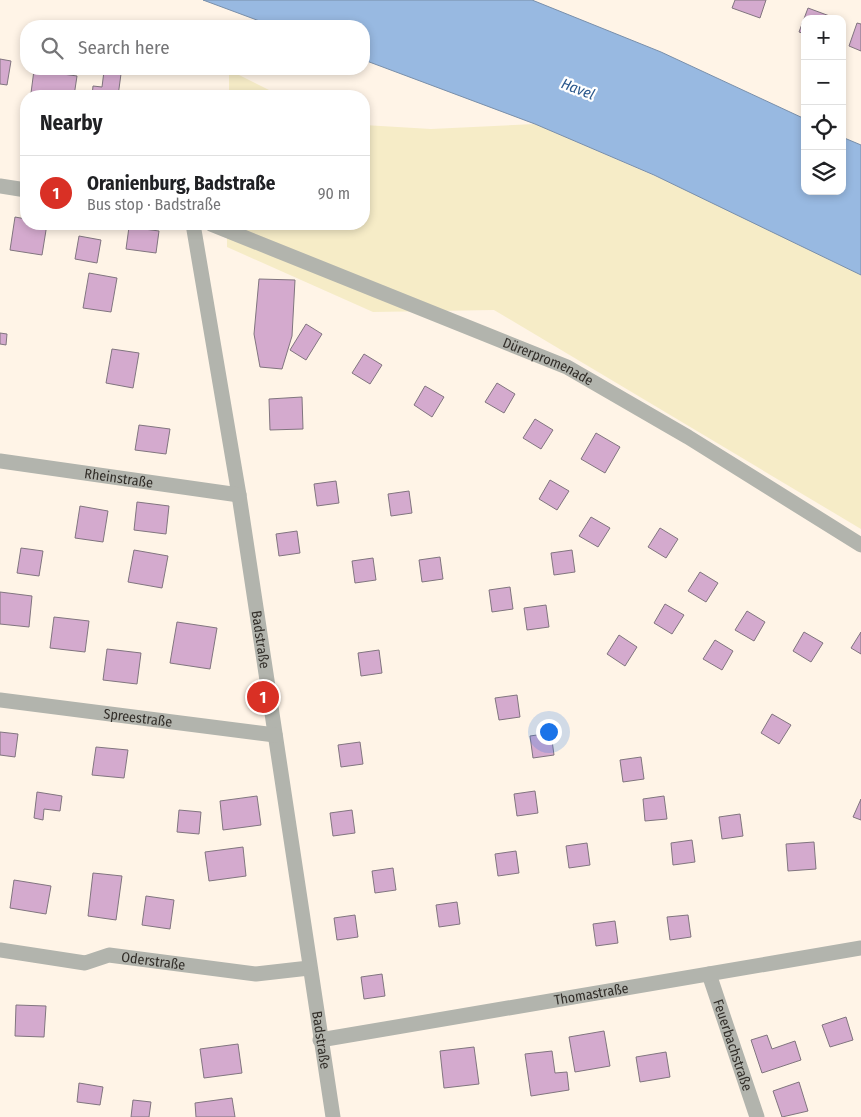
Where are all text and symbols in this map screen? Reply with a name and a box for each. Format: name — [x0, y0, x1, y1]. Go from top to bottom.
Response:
map controls — [801, 15, 846, 195]
button: + — [801, 15, 846, 60]
search box — [20, 20, 370, 75]
icon: search — [38, 34, 66, 62]
text: Search here — [78, 36, 170, 59]
button: − — [801, 60, 846, 105]
water label: Havel — [559, 74, 597, 104]
button: locate — [801, 105, 846, 150]
text: Nearby — [40, 110, 102, 136]
button: layers — [801, 150, 846, 195]
text: Oranienburg, Badstraße — [87, 172, 275, 195]
text: 1 — [53, 184, 59, 203]
text: 90 m — [318, 184, 350, 203]
text: Bus stop · Badstraße — [87, 195, 221, 214]
street label: Dürerpromenade — [500, 334, 596, 389]
street label: Rheinstraße — [83, 465, 154, 492]
street label: Badstraße — [248, 609, 273, 670]
pin: 1 — [247, 678, 279, 716]
street label: Spreestraße — [102, 705, 173, 731]
your location — [536, 719, 562, 745]
street label: Oderstraße — [120, 949, 186, 974]
street label: Thomastraße — [553, 980, 630, 1009]
street label: Feuerbachstraße — [709, 997, 756, 1093]
street label: Badstraße — [308, 1010, 334, 1070]

